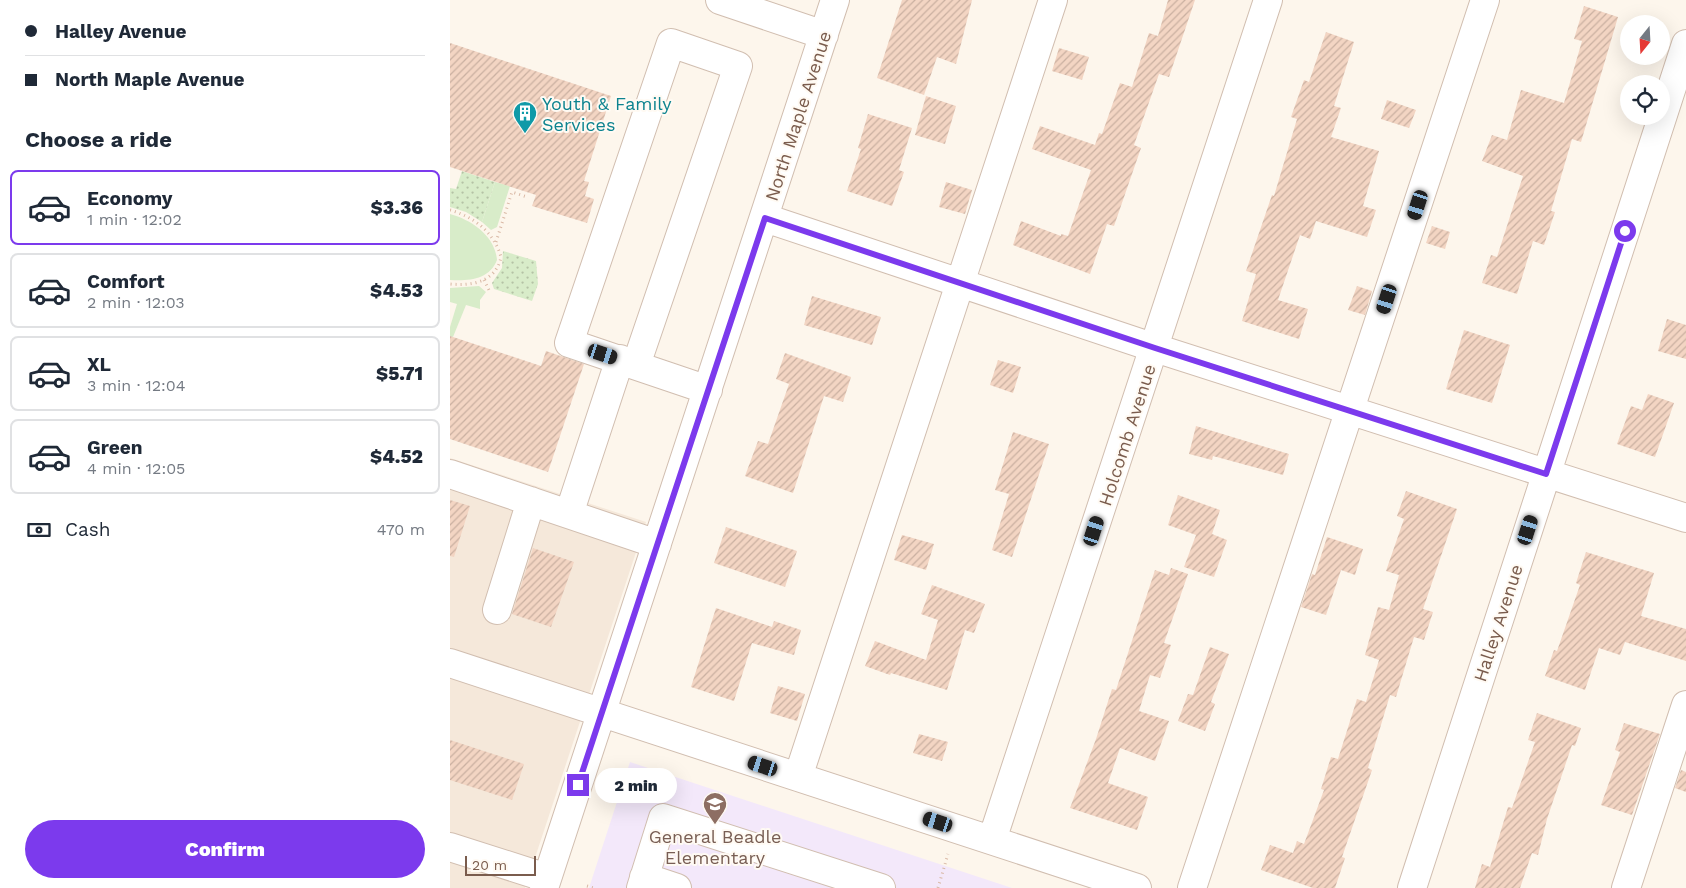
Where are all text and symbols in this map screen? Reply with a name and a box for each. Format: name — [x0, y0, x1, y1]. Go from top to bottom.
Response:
north arrow — [1620, 15, 1670, 65]
map controls — [1620, 15, 1670, 125]
text: Halley Avenue — [55, 20, 186, 43]
street label: North Maple Avenue — [761, 28, 835, 204]
text: North Maple Avenue — [55, 68, 244, 91]
button: locate — [1620, 75, 1670, 125]
place label: Youth & Family Services — [542, 93, 672, 135]
building icon: Youth & Family Services — [512, 100, 538, 134]
text: Choose a ride — [25, 127, 172, 152]
icon: car — [27, 185, 72, 230]
text: Economy — [87, 187, 172, 210]
car — [1406, 188, 1429, 222]
text: $3.36 — [371, 196, 423, 219]
text: 1 min · 12:02 — [87, 210, 182, 229]
route start — [1614, 220, 1636, 242]
icon: car — [27, 268, 72, 313]
text: Comfort — [87, 270, 165, 293]
text: $4.53 — [370, 279, 423, 302]
car — [1375, 282, 1398, 316]
text: 2 min · 12:03 — [87, 293, 185, 312]
car — [586, 342, 619, 366]
icon: car — [27, 351, 72, 396]
text: XL — [87, 353, 111, 376]
street label: Holcomb Avenue — [1094, 361, 1160, 509]
text: $5.71 — [376, 362, 423, 385]
text: 3 min · 12:04 — [87, 376, 185, 395]
icon: car — [27, 434, 72, 479]
text: Green — [87, 436, 143, 459]
text: $4.52 — [370, 445, 423, 468]
text: 4 min · 12:05 — [87, 459, 185, 478]
car — [1516, 513, 1539, 547]
car — [1082, 514, 1105, 548]
icon: cash — [25, 516, 53, 544]
text: Cash — [65, 518, 111, 541]
text: 470 m — [377, 520, 425, 539]
street label: Halley Avenue — [1469, 562, 1527, 684]
car — [746, 754, 779, 778]
callout: 2 min — [596, 768, 678, 802]
route end — [567, 774, 589, 796]
text: 2 min — [614, 776, 658, 795]
school or university icon: General Beadle Elementary — [702, 791, 728, 825]
car — [921, 810, 954, 834]
button: Confirm — [25, 820, 425, 878]
place label: General Beadle Elementary — [649, 826, 781, 868]
scale bar — [465, 853, 536, 876]
text: 20 m — [472, 857, 507, 873]

